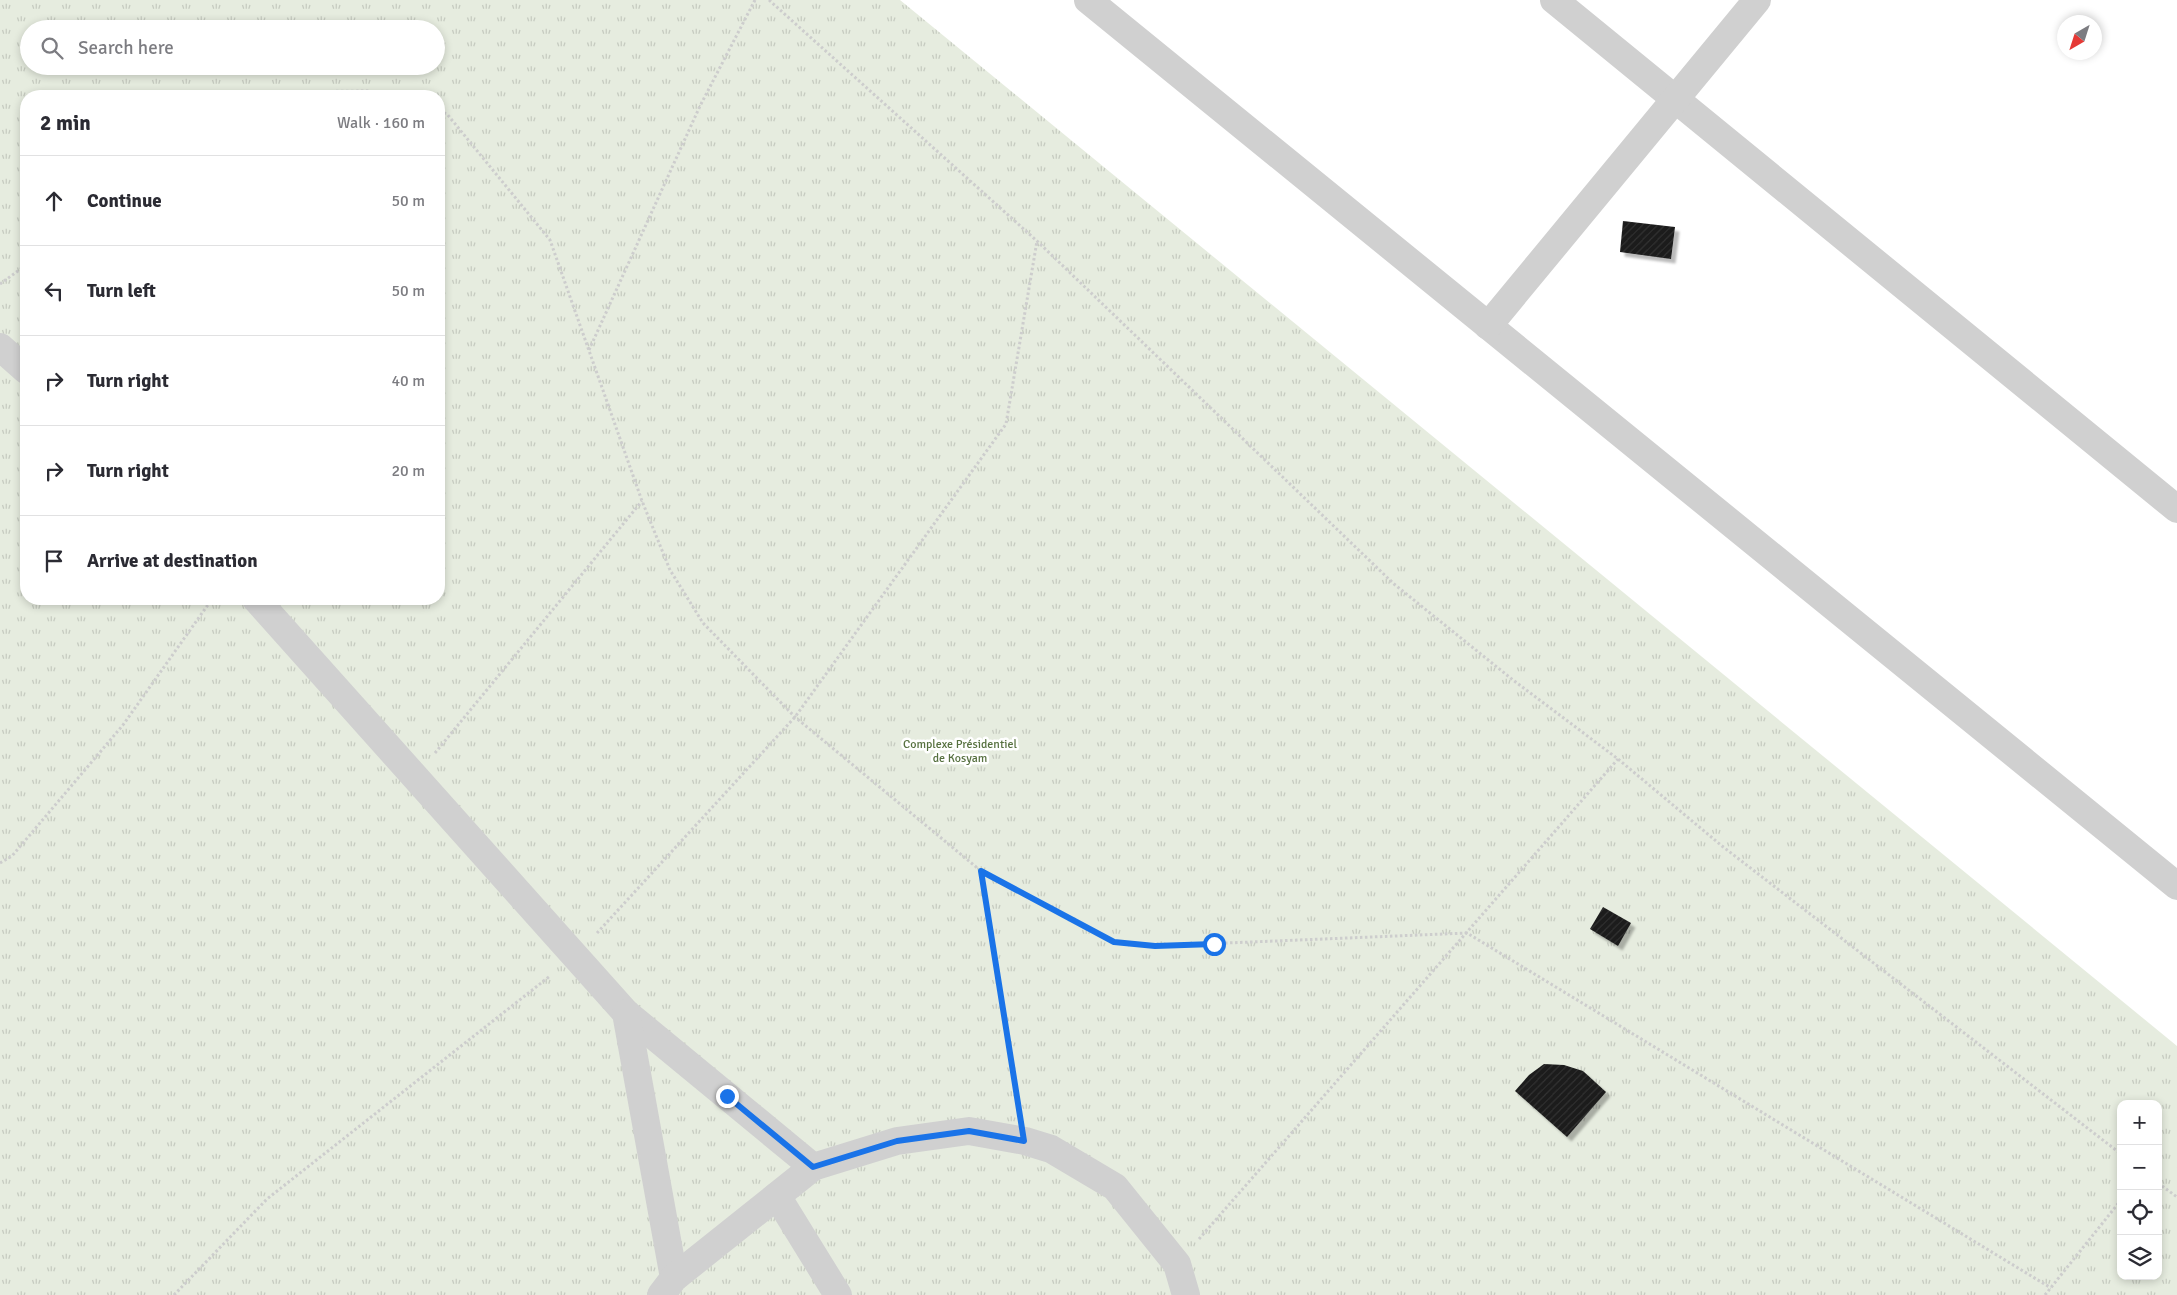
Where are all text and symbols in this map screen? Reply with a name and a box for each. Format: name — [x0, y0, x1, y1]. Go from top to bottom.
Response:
north arrow — [2057, 15, 2102, 60]
search box — [20, 20, 445, 75]
icon: search — [38, 34, 66, 62]
text: Search here — [78, 36, 174, 60]
text: 2 min — [40, 110, 91, 136]
text: Walk · 160 m — [337, 113, 425, 133]
icon: ahead — [40, 187, 68, 215]
text: Continue — [87, 189, 162, 213]
text: 50 m — [391, 191, 425, 211]
icon: left — [40, 277, 68, 305]
text: Turn left — [87, 279, 156, 303]
text: 50 m — [391, 281, 425, 301]
icon: right — [40, 367, 68, 395]
text: Turn right — [87, 369, 169, 393]
text: 40 m — [391, 371, 425, 391]
icon: right — [40, 457, 68, 485]
text: Turn right — [87, 459, 169, 483]
text: 20 m — [391, 461, 425, 481]
icon: arrive — [40, 547, 68, 575]
text: Arrive at destination — [87, 549, 258, 573]
park label: Complexe Présidentiel de Kosyam — [903, 737, 1017, 766]
route start — [1203, 933, 1226, 956]
route end — [716, 1085, 739, 1108]
map controls — [2117, 1100, 2162, 1280]
button: + — [2117, 1100, 2162, 1145]
button: − — [2117, 1145, 2162, 1190]
button: locate — [2117, 1190, 2162, 1235]
button: layers — [2117, 1235, 2162, 1280]

